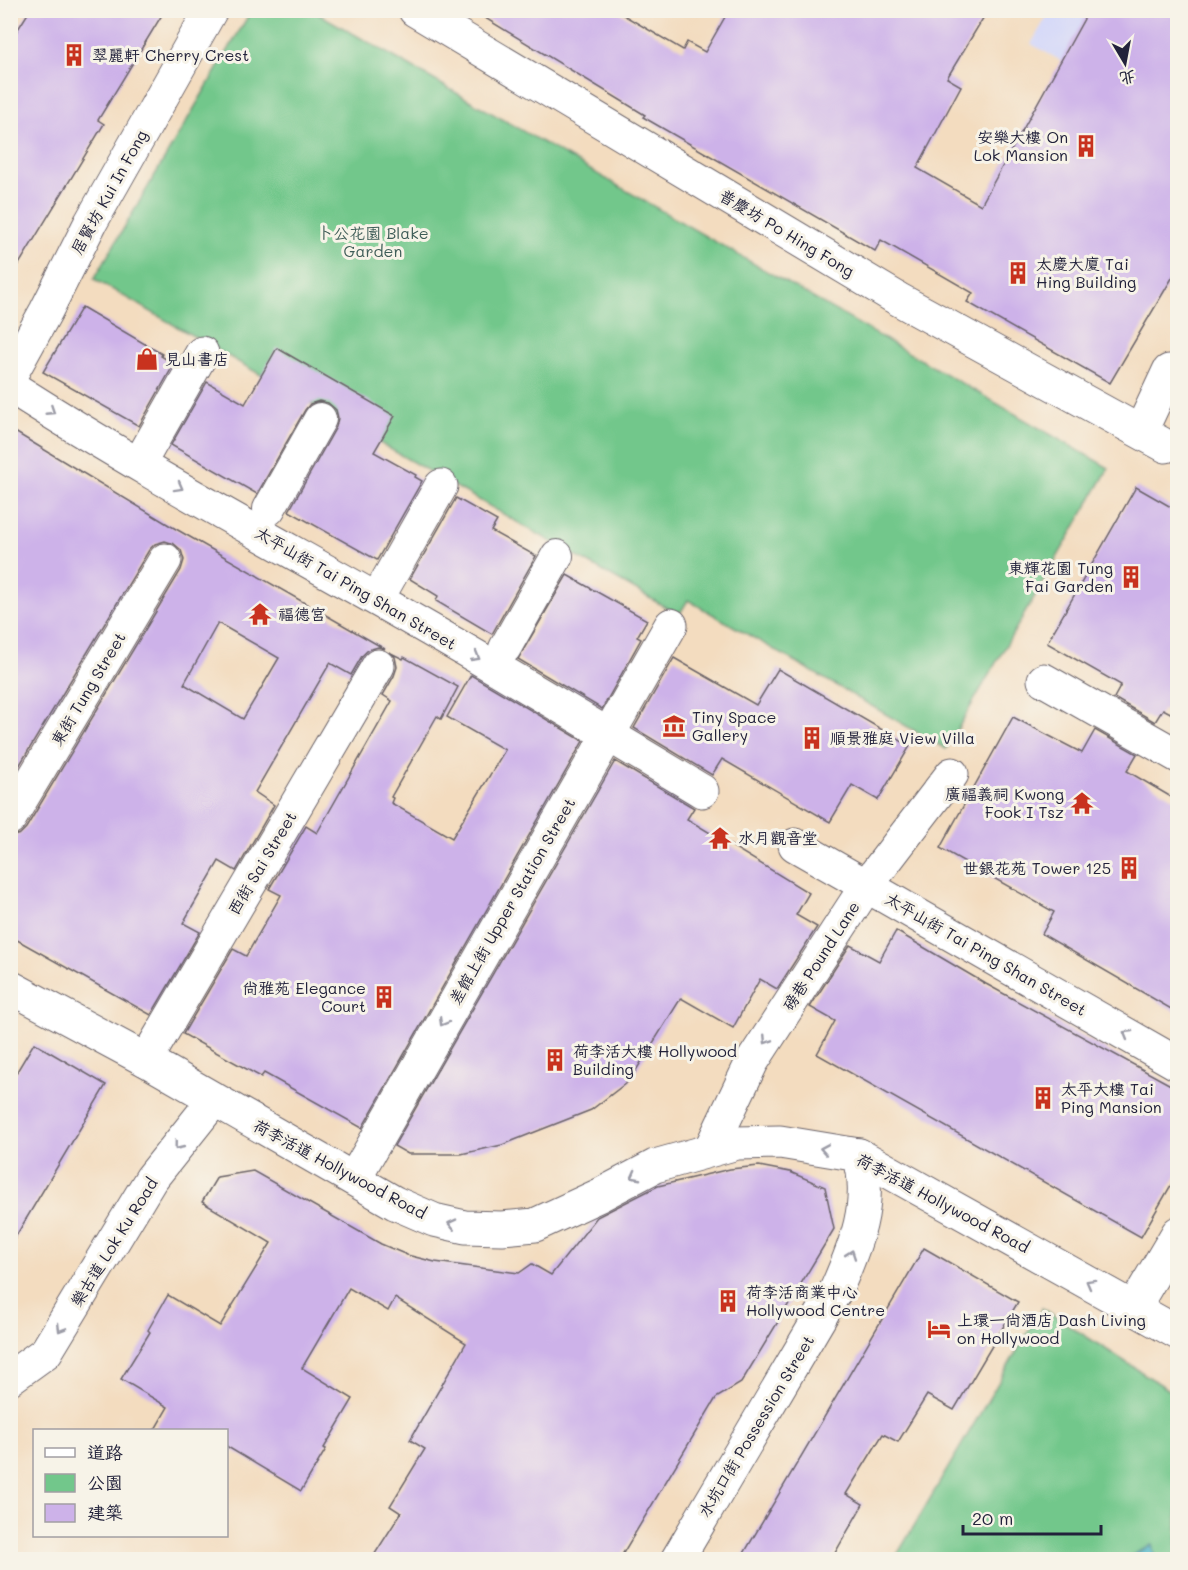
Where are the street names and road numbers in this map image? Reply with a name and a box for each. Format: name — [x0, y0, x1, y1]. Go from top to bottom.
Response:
street label: 居賢坊 Kui In Fong — [66, 126, 151, 258]
street label: 普慶坊 Po Hing Fong — [716, 184, 859, 281]
street label: 太平山街 Tai Ping Shan Street — [252, 521, 461, 654]
street label: 東街 Tung Street — [45, 628, 130, 749]
street label: 差館上街 Upper Station Street — [444, 794, 579, 1008]
street label: 西街 Sai Street — [222, 807, 301, 918]
street label: 太平山街 Tai Ping Shan Street — [882, 887, 1091, 1020]
street label: 磅巷 Pound Lane — [777, 897, 864, 1014]
street label: 荷李活道 Hollywood Road — [250, 1114, 430, 1223]
street label: 荷李活道 Hollywood Road — [853, 1148, 1033, 1257]
street label: 樂古道 Lok Ku Road — [65, 1173, 162, 1310]
street label: 水坑口街 Possession Street — [693, 1331, 818, 1521]

